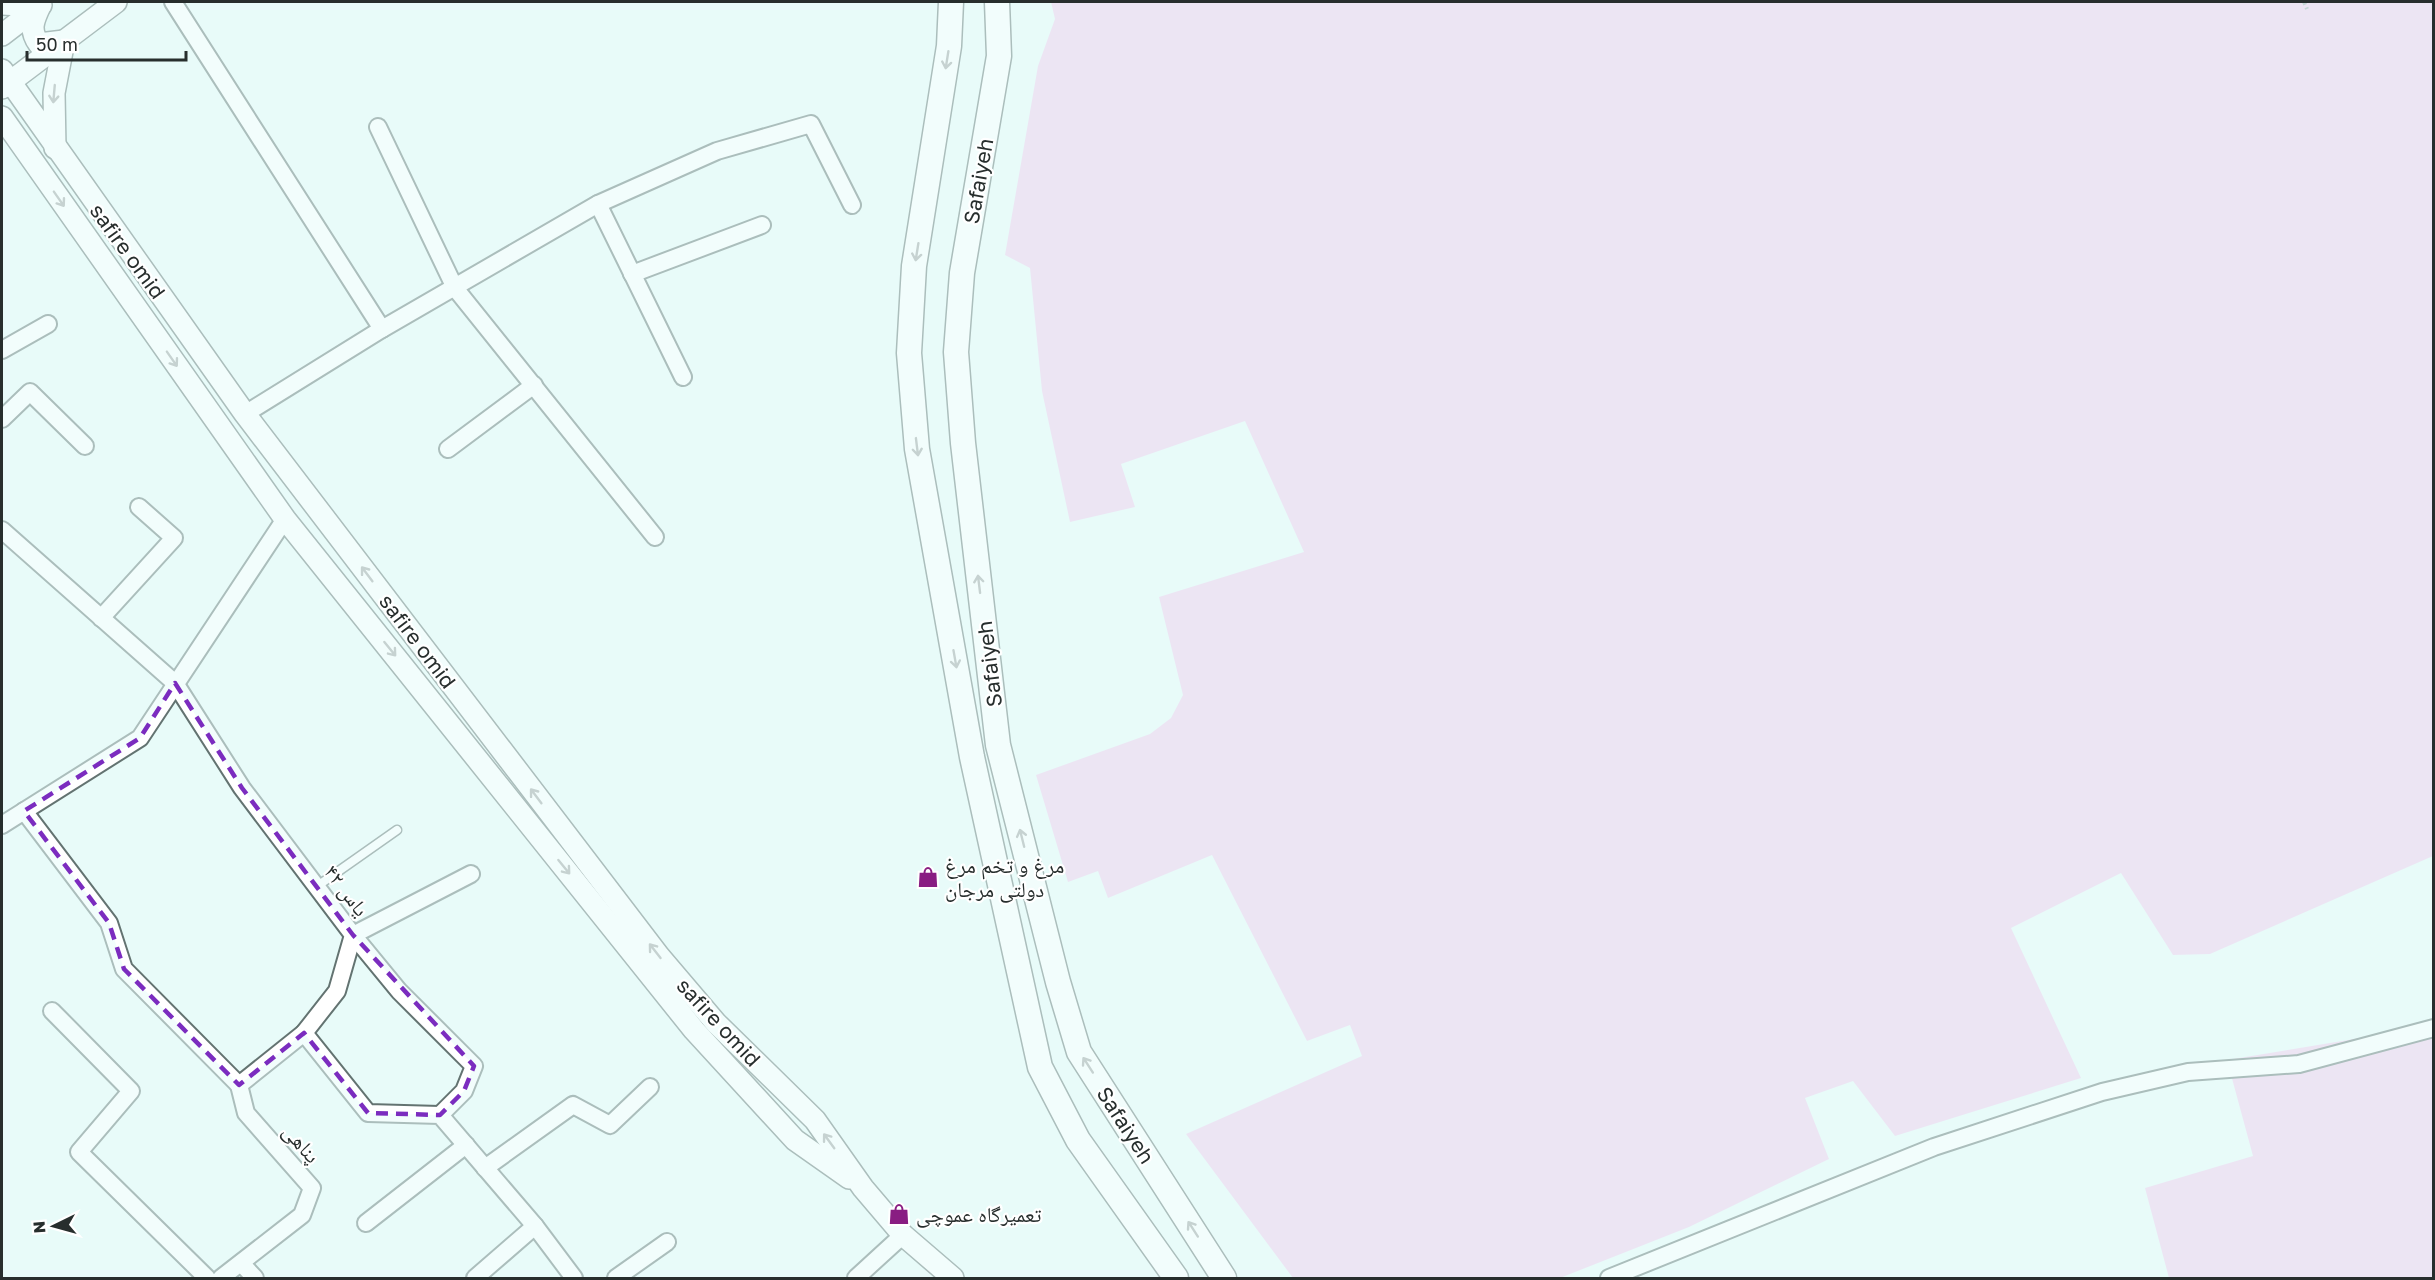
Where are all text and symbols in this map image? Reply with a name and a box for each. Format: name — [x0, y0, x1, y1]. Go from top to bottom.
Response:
scale bar — [27, 24, 186, 62]
text: 50 m — [36, 33, 78, 55]
one-way arrow — [941, 49, 952, 69]
one-way arrow — [48, 84, 59, 104]
street label: Safaiyeh — [958, 136, 998, 226]
one-way arrow — [53, 191, 66, 207]
street label: safire omid — [85, 198, 171, 304]
one-way arrow — [911, 242, 922, 262]
one-way arrow — [166, 350, 178, 366]
one-way arrow — [912, 436, 923, 456]
one-way arrow — [361, 566, 374, 582]
one-way arrow — [973, 575, 984, 595]
street label: safire omid — [374, 589, 462, 693]
street label: Safaiyeh — [971, 619, 1007, 709]
one-way arrow — [383, 641, 396, 657]
one-way arrow — [950, 649, 961, 669]
one-way arrow — [530, 788, 543, 804]
one-way arrow — [1015, 829, 1027, 848]
place label: مرغ و تخم مرغ دولتی مرجان — [945, 852, 1064, 903]
street label: یاس ۴۲ — [318, 859, 375, 922]
one-way arrow — [557, 859, 570, 875]
shop icon: مرغ و تخم مرغ دولتی مرجان — [916, 865, 940, 889]
one-way arrow — [648, 943, 661, 959]
street label: safire omid — [671, 972, 767, 1072]
one-way arrow — [1081, 1057, 1093, 1074]
street label: Safaiyeh — [1092, 1082, 1160, 1168]
street label: پناهی — [277, 1118, 326, 1169]
one-way arrow — [823, 1133, 835, 1149]
north arrow — [24, 1196, 84, 1256]
place label: تعمیرگاه عموچی — [916, 1201, 1041, 1228]
shop icon: تعمیرگاه عموچی — [887, 1202, 911, 1226]
text: N — [29, 1220, 50, 1234]
one-way arrow — [1186, 1221, 1198, 1238]

